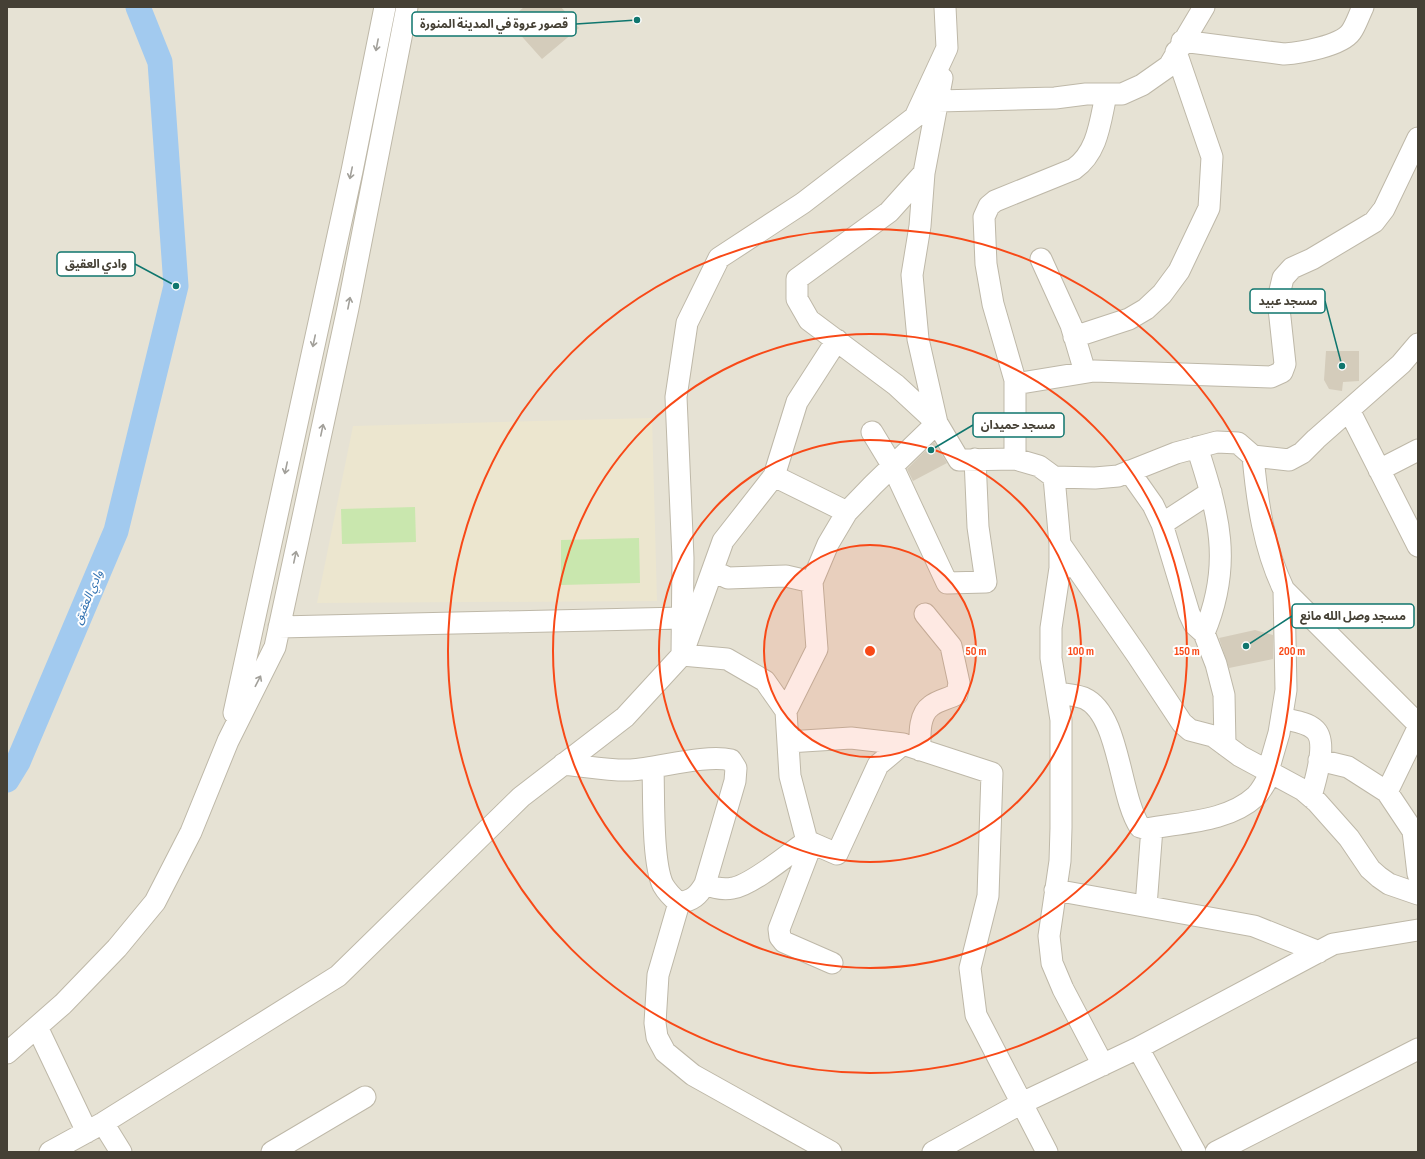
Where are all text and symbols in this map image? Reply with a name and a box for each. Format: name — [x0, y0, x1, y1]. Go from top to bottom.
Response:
callout: قصور عروة في المدينة المنورة — [412, 12, 576, 36]
text: قصور عروة في المدينة المنورة — [420, 17, 568, 34]
one-way arrow — [372, 38, 380, 51]
one-way arrow — [347, 166, 355, 179]
callout: وادي العقيق — [57, 252, 135, 276]
text: وادي العقيق — [65, 257, 127, 274]
callout: مسجد عبيد — [1250, 289, 1325, 313]
text: مسجد عبيد — [1259, 294, 1317, 309]
one-way arrow — [345, 297, 353, 310]
one-way arrow — [309, 334, 317, 347]
callout: مسجد حميدان — [973, 413, 1064, 437]
text: مسجد حميدان — [981, 418, 1055, 433]
one-way arrow — [318, 424, 326, 437]
one-way arrow — [281, 461, 289, 474]
one-way arrow — [291, 551, 299, 564]
water label: وادي العقيق — [70, 567, 108, 627]
callout: مسجد وصل الله مانع — [1292, 604, 1414, 628]
text: مسجد وصل الله مانع — [1300, 609, 1406, 625]
centre of rings — [863, 644, 877, 658]
text: 50 m — [966, 644, 986, 659]
text: 100 m — [1068, 644, 1094, 659]
text: 150 m — [1174, 644, 1200, 659]
text: 200 m — [1279, 644, 1305, 659]
one-way arrow — [255, 675, 262, 687]

